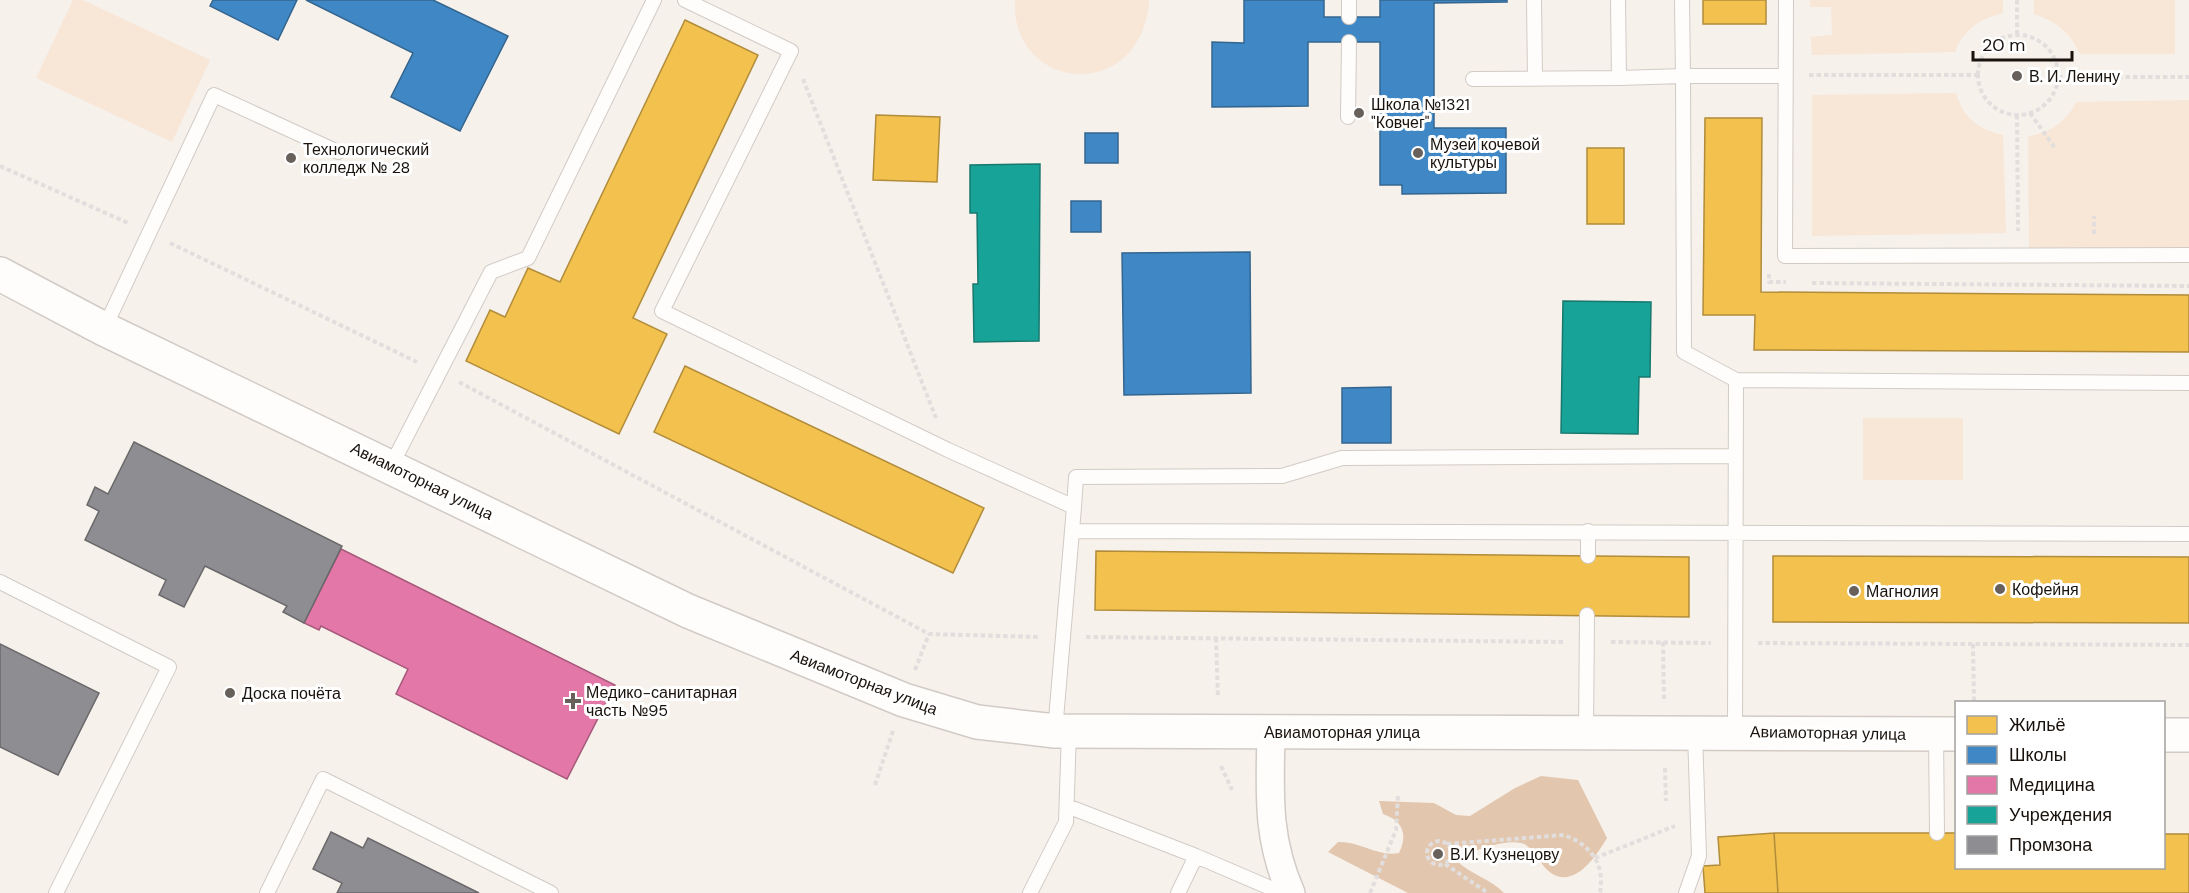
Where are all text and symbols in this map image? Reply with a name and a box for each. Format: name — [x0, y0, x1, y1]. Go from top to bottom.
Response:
scale bar — [1973, 24, 2072, 62]
text: 20 m — [1982, 33, 2025, 57]
place label: В. И. Ленину — [2029, 66, 2120, 87]
marker: В. И. Ленину — [2010, 69, 2024, 83]
place label: Школа №1321 "Ковчег" — [1371, 94, 1470, 133]
marker: Школа №1321 "Ковчег" — [1352, 106, 1366, 120]
place label: Музей кочевой культуры — [1430, 134, 1540, 173]
place label: Технологический колледж № 28 — [303, 139, 429, 178]
marker: Музей кочевой культуры — [1411, 146, 1425, 160]
marker: Технологический колледж № 28 — [284, 151, 298, 165]
street label: Авиамоторная улица — [347, 437, 497, 525]
place label: Кофейня — [2012, 579, 2079, 600]
place label: Магнолия — [1866, 581, 1939, 602]
marker: Кофейня — [1993, 582, 2007, 596]
marker: Магнолия — [1847, 584, 1861, 598]
street label: Авиамоторная улица — [787, 644, 941, 720]
place label: Медико-санитарная часть №95 — [586, 682, 737, 721]
place label: Доска почёта — [242, 683, 341, 704]
marker: Доска почёта — [223, 686, 237, 700]
marker: Медико-санитарная часть №95 — [564, 692, 582, 710]
legend — [1955, 701, 2165, 869]
text: Жильё — [2009, 713, 2066, 737]
street label: Авиамоторная улица — [1750, 721, 1906, 745]
street label: Авиамоторная улица — [1264, 722, 1420, 743]
text: Школы — [2009, 743, 2067, 767]
text: Медицина — [2009, 773, 2096, 797]
text: Учреждения — [2009, 803, 2112, 827]
text: Промзона — [2009, 833, 2093, 857]
place label: В.И. Кузнецову — [1450, 844, 1559, 865]
marker: В.И. Кузнецову — [1431, 847, 1445, 861]

